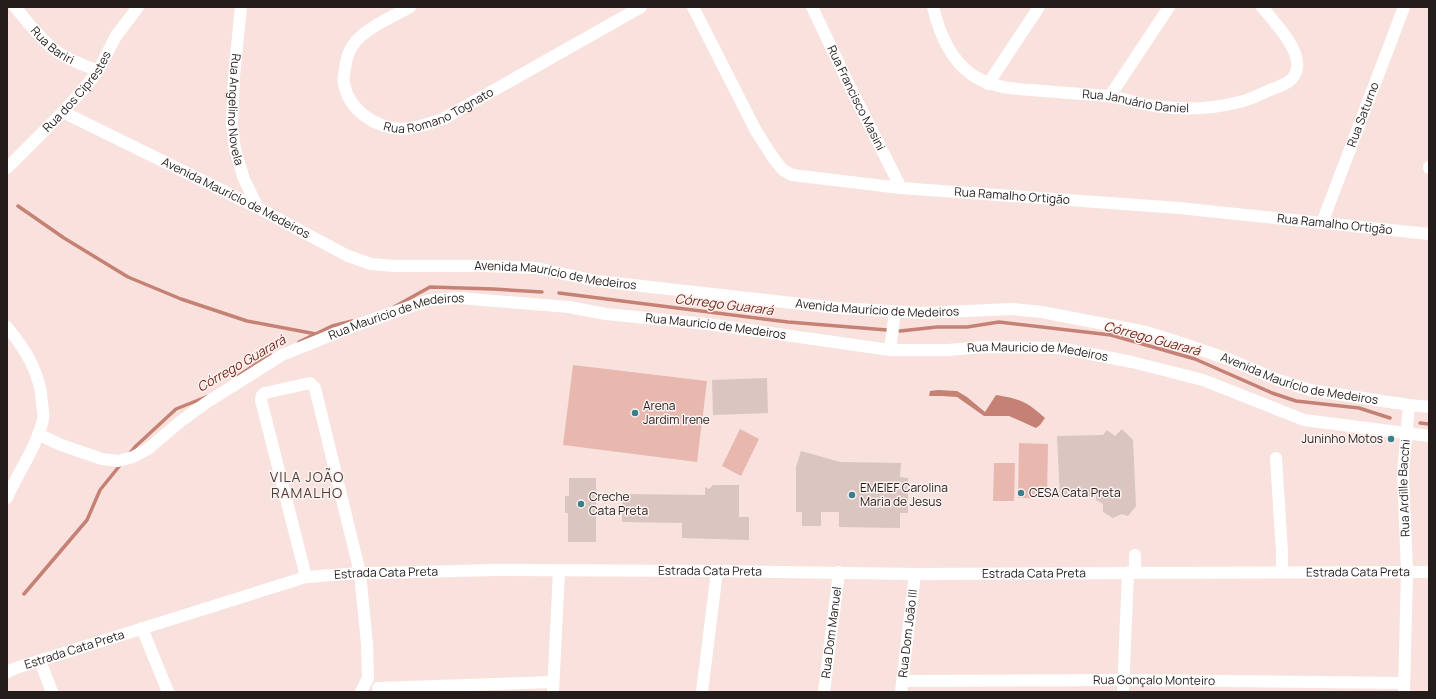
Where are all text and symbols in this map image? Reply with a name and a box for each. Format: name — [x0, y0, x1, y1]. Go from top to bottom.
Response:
street label: Rua Bariri — [27, 23, 77, 68]
street label: Rua Francisco Masini — [823, 42, 890, 153]
street label: Rua dos Ciprestes — [39, 48, 115, 136]
street label: Rua Angelino Novela — [224, 53, 248, 167]
street label: Rua Saturno — [1343, 79, 1383, 149]
street label: Rua Romano Tognato — [382, 83, 496, 137]
street label: Rua Januário Daniel — [1082, 85, 1189, 116]
street label: Avenida Maurício de Medeiros — [159, 153, 313, 242]
street label: Rua Ramalho Ortigão — [954, 183, 1071, 208]
street label: Rua Ramalho Ortigão — [1276, 209, 1393, 238]
street label: Avenida Maurício de Medeiros — [474, 257, 638, 293]
street label: Rua Mauricio de Medeiros — [326, 289, 465, 344]
water label: Córrego Guarará — [674, 289, 775, 319]
street label: Avenida Maurício de Medeiros — [795, 294, 959, 321]
street label: Rua Mauricio de Medeiros — [645, 309, 787, 343]
water label: Córrego Guarará — [1102, 316, 1203, 360]
water label: Córrego Guarará — [194, 330, 289, 396]
street label: Rua Mauricio de Medeiros — [966, 338, 1110, 365]
street label: Avenida Maurício de Medeiros — [1218, 348, 1379, 408]
place label: Arena Jardim Irene — [643, 397, 710, 428]
marker: Arena Jardim Irene — [630, 408, 640, 418]
place label: Juninho Motos — [1302, 430, 1383, 447]
marker: Juninho Motos — [1386, 434, 1396, 444]
street label: Rua Ardille Bacchi — [1394, 439, 1414, 537]
district label: VILA JOÃO RAMALHO — [270, 467, 344, 502]
place label: EMEIEF Carolina Maria de Jesus — [860, 479, 948, 510]
place label: CESA Cata Preta — [1029, 484, 1121, 501]
place label: Creche Cata Preta — [589, 488, 648, 519]
marker: CESA Cata Preta — [1016, 488, 1026, 498]
marker: EMEIEF Carolina Maria de Jesus — [847, 490, 857, 500]
marker: Creche Cata Preta — [576, 499, 586, 509]
street label: Estrada Cata Preta — [333, 562, 438, 583]
street label: Estrada Cata Preta — [658, 562, 762, 580]
street label: Estrada Cata Preta — [1306, 563, 1410, 580]
street label: Estrada Cata Preta — [982, 564, 1086, 582]
street label: Rua Dom Manuel — [817, 585, 845, 679]
street label: Rua Dom João III — [894, 588, 921, 678]
street label: Estrada Cata Preta — [22, 626, 126, 673]
street label: Rua Gonçalo Monteiro — [1093, 671, 1215, 689]

